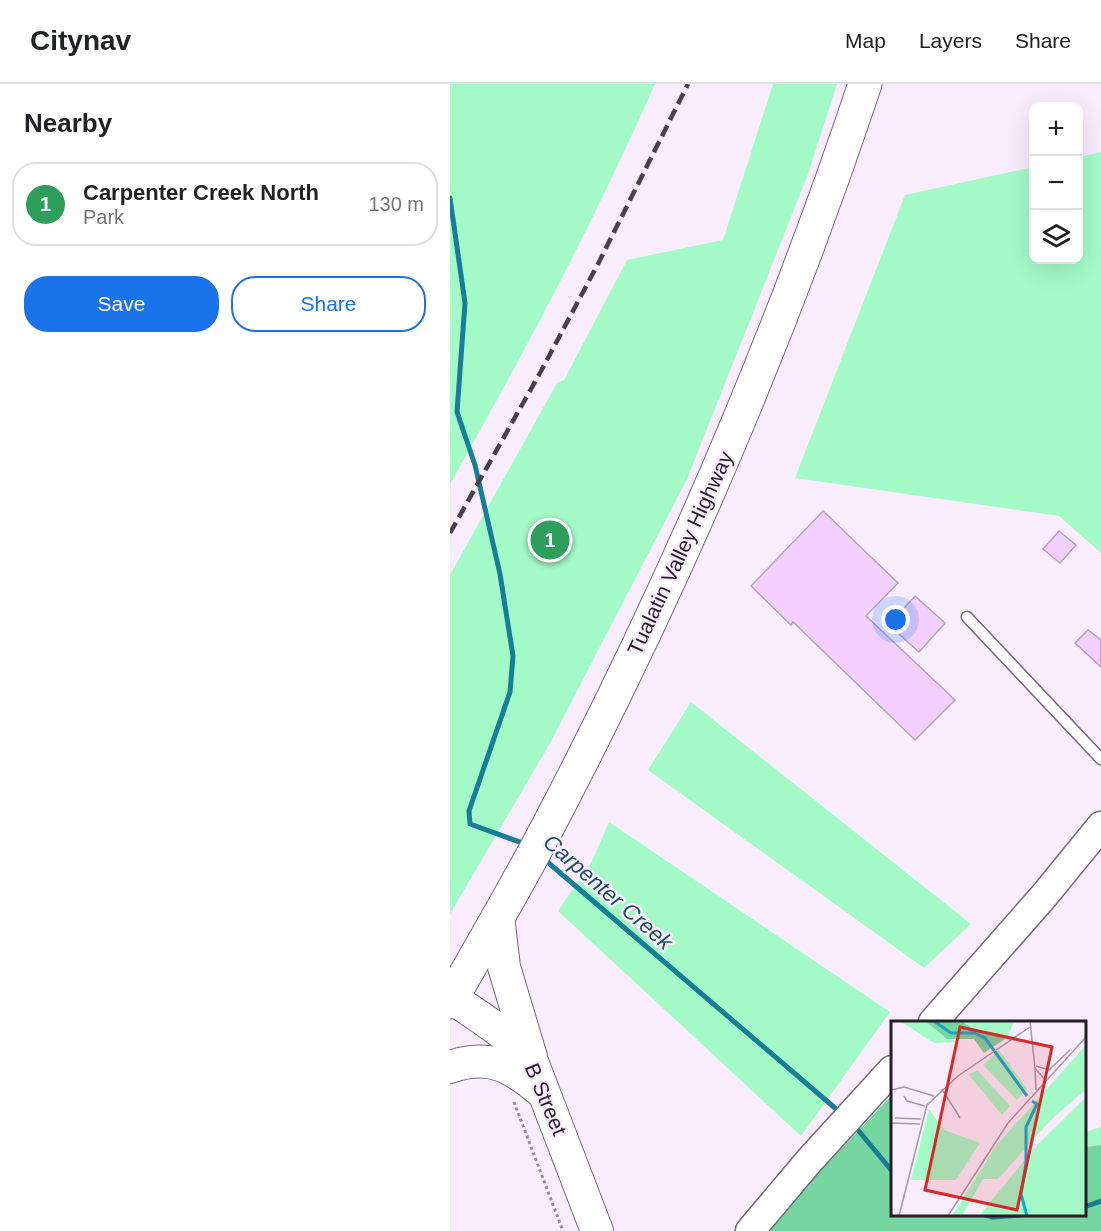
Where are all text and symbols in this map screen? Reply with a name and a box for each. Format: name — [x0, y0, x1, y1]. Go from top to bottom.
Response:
text: Citynav — [30, 25, 131, 56]
text: Map — [845, 29, 886, 52]
text: Layers — [919, 29, 982, 52]
text: Share — [1015, 29, 1071, 52]
map controls — [1029, 102, 1083, 264]
button: + — [1029, 102, 1083, 156]
text: Nearby — [24, 108, 112, 138]
button: − — [1029, 156, 1083, 210]
text: Carpenter Creek North — [83, 180, 319, 205]
text: 1 — [40, 193, 51, 215]
text: 130 m — [368, 193, 424, 215]
text: Park — [83, 206, 124, 228]
button: layers — [1029, 210, 1083, 264]
button: Save — [24, 276, 219, 332]
button: Share — [231, 276, 426, 332]
street label: Tualatin Valley Highway — [623, 447, 737, 658]
pin: 1 — [530, 518, 570, 562]
your location — [881, 605, 910, 634]
water label: Carpenter Creek — [538, 829, 678, 955]
inset map — [891, 1021, 1086, 1216]
street label: B Street — [521, 1060, 571, 1139]

